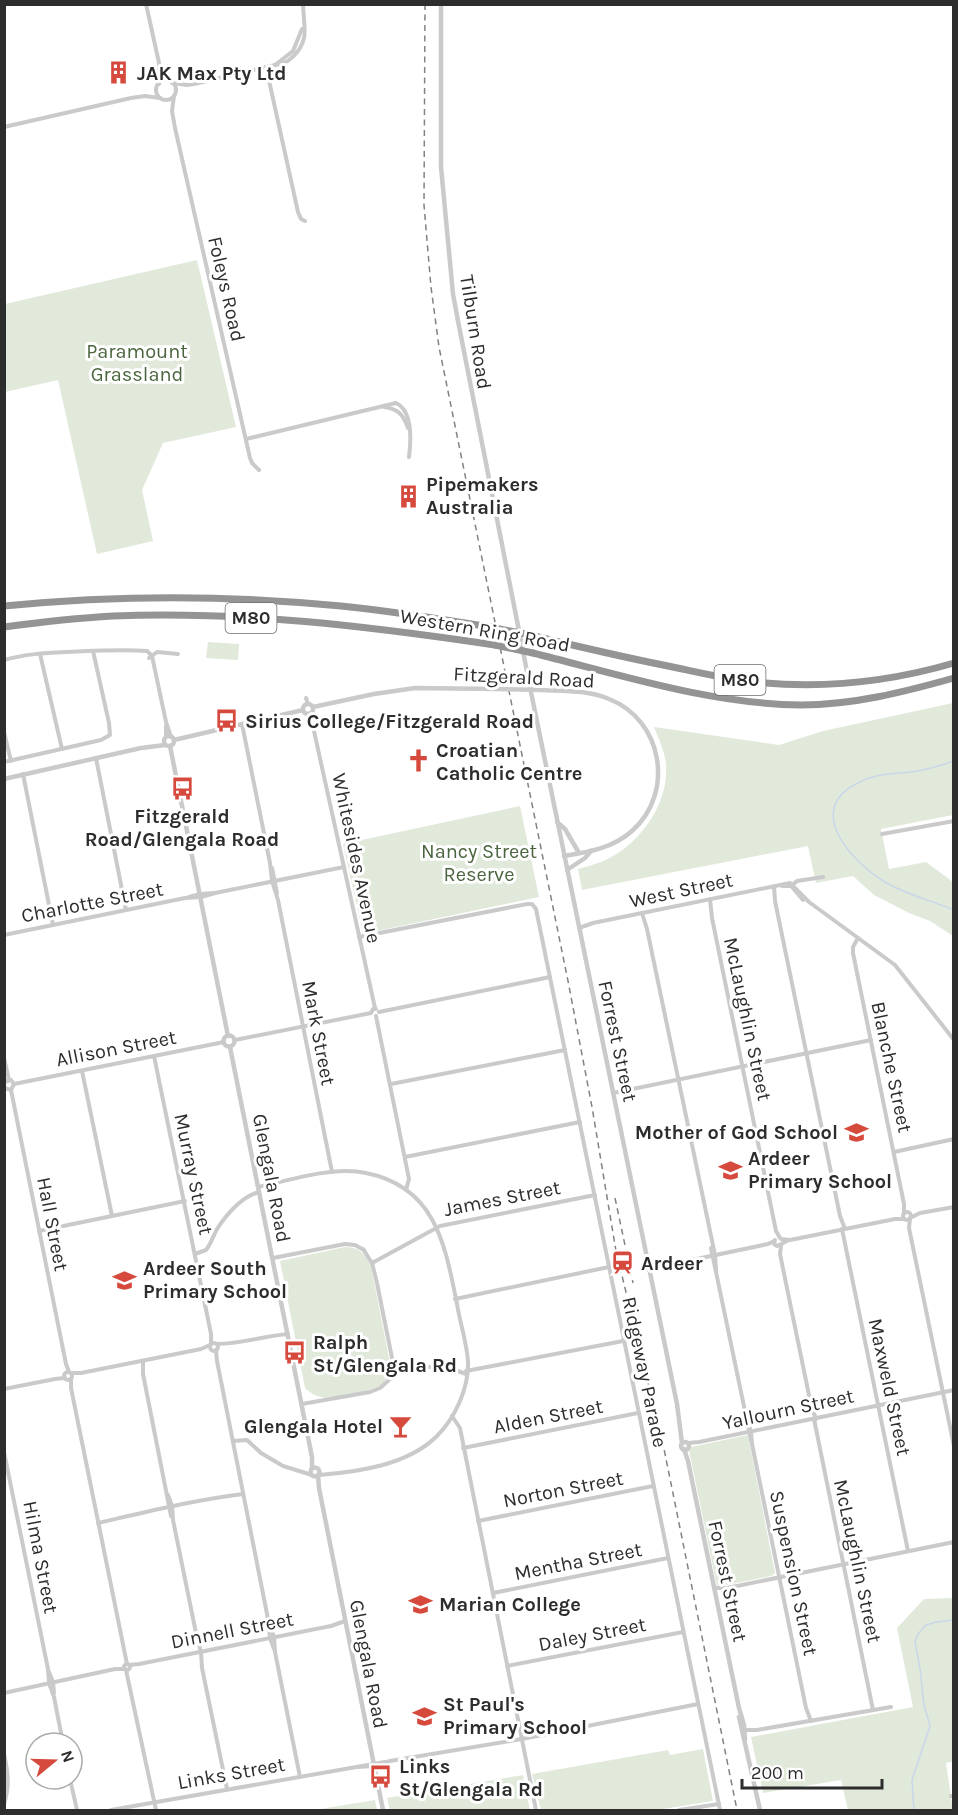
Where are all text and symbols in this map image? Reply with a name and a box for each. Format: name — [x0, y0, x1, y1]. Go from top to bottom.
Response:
building icon: JAK Max Pty Ltd — [106, 60, 132, 86]
place label: JAK Max Pty Ltd — [137, 62, 287, 85]
street label: Foleys Road — [203, 234, 250, 344]
street label: Tilburn Road — [455, 273, 496, 391]
park label: Paramount Grassland — [86, 340, 188, 386]
place label: Pipemakers Australia — [426, 473, 538, 519]
building icon: Pipemakers Australia — [395, 483, 421, 509]
road number: M80 — [226, 603, 276, 633]
street label: Western Ring Road — [398, 604, 572, 657]
street label: Fitzgerald Road — [453, 662, 595, 693]
road number: M80 — [714, 665, 766, 695]
bus stop icon: Sirius College/Fitzgerald Road — [214, 708, 240, 734]
place label: Sirius College/Fitzgerald Road — [245, 710, 534, 733]
place label: Croatian Catholic Centre — [436, 739, 582, 785]
church icon: Croatian Catholic Centre — [405, 748, 431, 774]
street label: Whitesides Avenue — [327, 771, 386, 945]
bus stop icon: Fitzgerald Road/Glengala Road — [169, 775, 195, 801]
place label: Fitzgerald Road/Glengala Road — [85, 805, 279, 851]
park label: Nancy Street Reserve — [421, 840, 537, 886]
street label: West Street — [627, 868, 735, 913]
street label: Charlotte Street — [19, 877, 165, 928]
street label: McLaughlin Street — [719, 935, 776, 1103]
street label: Forrest Street — [593, 978, 642, 1104]
street label: Mark Street — [297, 979, 340, 1088]
street label: Blanche Street — [866, 999, 917, 1135]
street label: Allison Street — [54, 1025, 179, 1071]
street label: Murray Street — [169, 1111, 218, 1237]
street label: Glengala Road — [248, 1112, 295, 1244]
school or university icon: Mother of God School — [843, 1119, 869, 1145]
place label: Mother of God School — [635, 1121, 838, 1144]
place label: Ardeer Primary School — [748, 1147, 892, 1193]
school or university icon: Ardeer Primary School — [717, 1157, 743, 1183]
street label: Hall Street — [32, 1175, 73, 1273]
street label: James Street — [442, 1176, 563, 1221]
station icon: Ardeer — [610, 1250, 636, 1276]
place label: Ardeer — [641, 1252, 703, 1275]
place label: Ardeer South Primary School — [143, 1257, 287, 1303]
school or university icon: Ardeer South Primary School — [112, 1267, 138, 1293]
street label: Ridgeway Parade — [617, 1295, 672, 1450]
street label: Maxweld Street — [864, 1316, 915, 1458]
place label: Ralph St/Glengala Rd — [313, 1331, 457, 1377]
bus stop icon: Ralph St/Glengala Rd — [282, 1340, 308, 1366]
street label: Yallourn Street — [720, 1384, 856, 1435]
street label: Alden Street — [491, 1395, 605, 1438]
bar icon: Glengala Hotel — [388, 1413, 414, 1439]
place label: Glengala Hotel — [244, 1415, 383, 1438]
street label: Norton Street — [501, 1466, 626, 1512]
street label: McLaughlin Street — [829, 1477, 886, 1645]
street label: Suspension Street — [765, 1489, 822, 1658]
street label: Hilma Street — [18, 1499, 63, 1616]
street label: Forrest Street — [703, 1518, 752, 1644]
street label: Mentha Street — [512, 1538, 644, 1585]
school or university icon: Marian College — [408, 1591, 434, 1617]
place label: Marian College — [439, 1593, 581, 1616]
street label: Glengala Road — [345, 1598, 392, 1730]
street label: Dinnell Street — [169, 1607, 296, 1654]
street label: Daley Street — [536, 1613, 648, 1656]
place label: St Paul's Primary School — [443, 1693, 587, 1739]
school or university icon: St Paul's Primary School — [412, 1703, 438, 1729]
north arrow — [24, 1731, 84, 1791]
text: N — [57, 1748, 79, 1765]
scale bar — [742, 1752, 882, 1790]
street label: Links Street — [176, 1753, 287, 1794]
place label: Links St/Glengala Rd — [399, 1755, 543, 1801]
text: 200 m — [751, 1762, 804, 1784]
bus stop icon: Links St/Glengala Rd — [368, 1764, 394, 1790]

